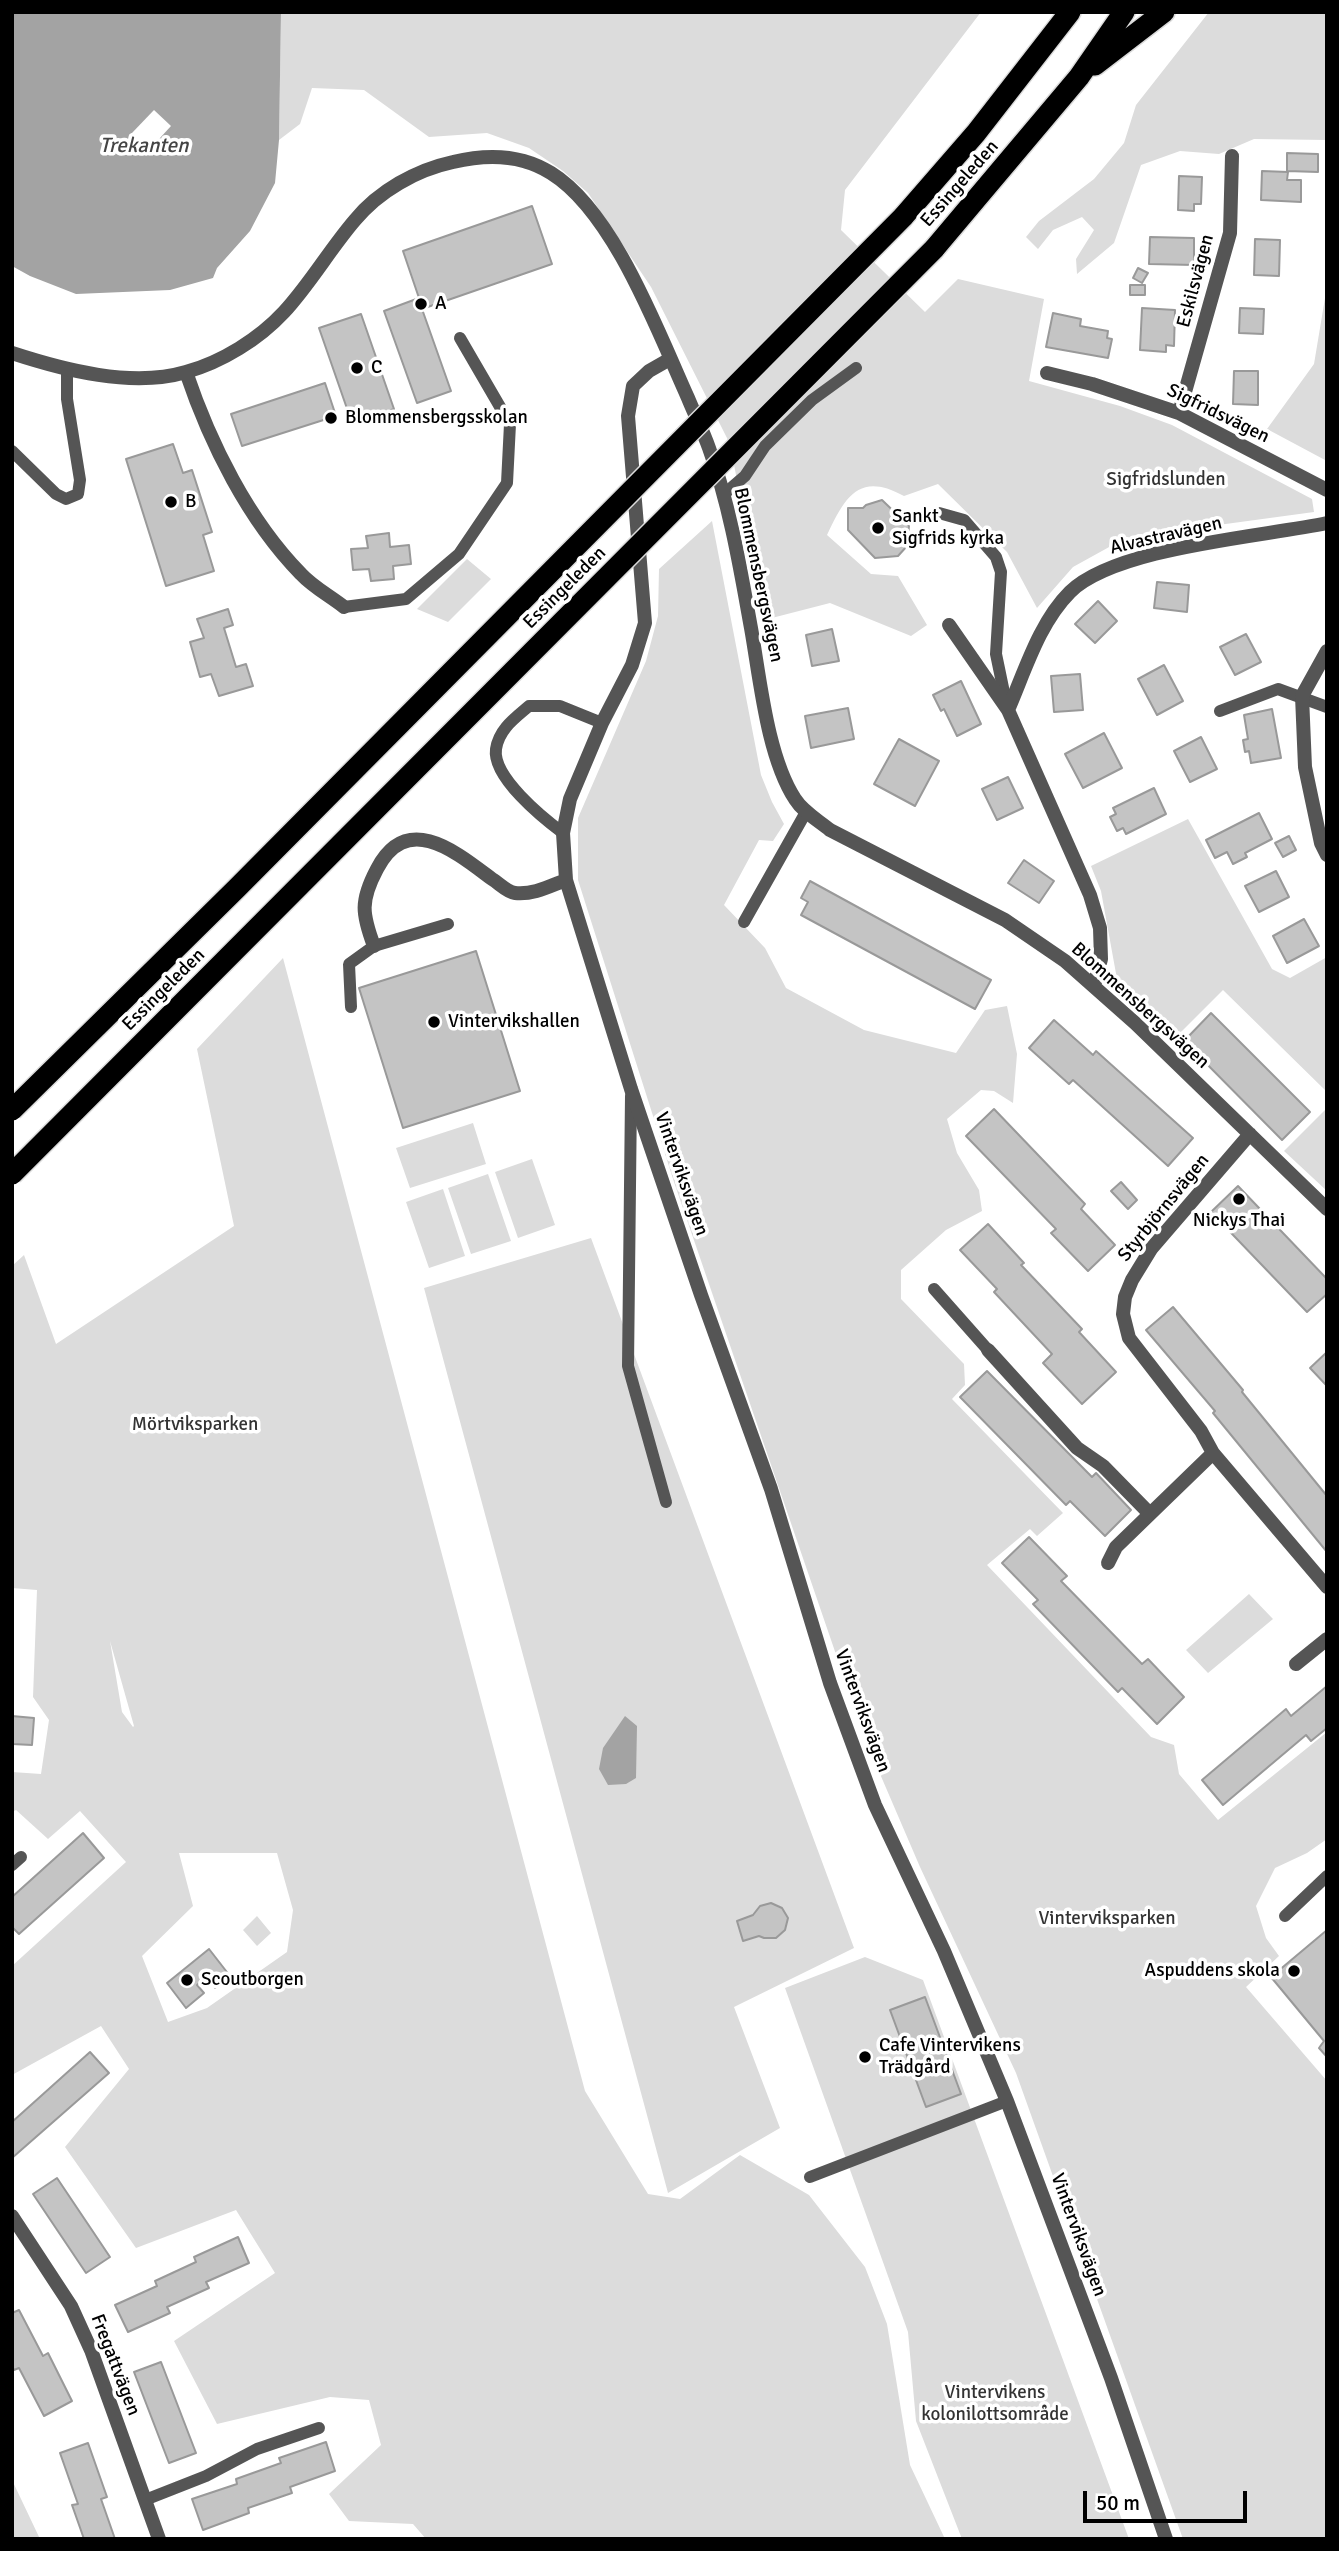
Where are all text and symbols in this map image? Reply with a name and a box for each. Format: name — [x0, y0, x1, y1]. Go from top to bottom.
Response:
water label: Trekanten — [100, 133, 188, 159]
street label: Essingeleden — [916, 136, 1004, 232]
street label: Eskilsvägen — [1173, 232, 1219, 330]
place label: A — [435, 293, 447, 315]
marker: A — [413, 296, 429, 312]
place label: C — [371, 357, 382, 379]
marker: C — [349, 360, 365, 376]
street label: Sigfridsvägen — [1163, 379, 1273, 449]
place label: Blommensbergsskolan — [345, 407, 528, 429]
marker: Blommensbergsskolan — [323, 410, 339, 426]
park label: Sigfridslunden — [1106, 469, 1226, 491]
street label: Blommensbergsvägen — [728, 486, 788, 664]
place label: B — [185, 491, 196, 513]
marker: B — [163, 494, 179, 510]
place label: Sankt Sigfrids kyrka — [892, 506, 1004, 550]
street label: Alvastravägen — [1108, 512, 1224, 560]
marker: Sankt Sigfrids kyrka — [870, 520, 886, 536]
street label: Essingeleden — [519, 542, 611, 634]
street label: Blommensbergsvägen — [1066, 938, 1214, 1074]
street label: Essingeleden — [118, 944, 210, 1036]
place label: Vintervikshallen — [448, 1011, 580, 1033]
marker: Vintervikshallen — [426, 1014, 442, 1030]
street label: Vinterviksvägen — [649, 1109, 713, 1239]
street label: Styrbjörnsvägen — [1114, 1150, 1214, 1266]
marker: Nickys Thai — [1231, 1191, 1247, 1207]
place label: Nickys Thai — [1193, 1210, 1285, 1232]
park label: Mörtviksparken — [132, 1414, 258, 1436]
street label: Vinterviksvägen — [829, 1646, 895, 1776]
park label: Vinterviksparken — [1038, 1908, 1176, 1930]
place label: Aspuddens skola — [1145, 1960, 1280, 1982]
marker: Aspuddens skola — [1286, 1963, 1302, 1979]
place label: Scoutborgen — [201, 1969, 304, 1991]
marker: Scoutborgen — [179, 1972, 195, 1988]
place label: Cafe Vintervikens Trädgård — [879, 2035, 1021, 2079]
marker: Cafe Vintervikens Trädgård — [857, 2049, 873, 2065]
street label: Vinterviksvägen — [1045, 2170, 1111, 2300]
street label: Fregattvägen — [85, 2311, 145, 2419]
park label: Vintervikens kolonilottsområde — [921, 2382, 1069, 2426]
scale bar — [1087, 2478, 1252, 2522]
text: 50 m — [1096, 2490, 1140, 2516]

